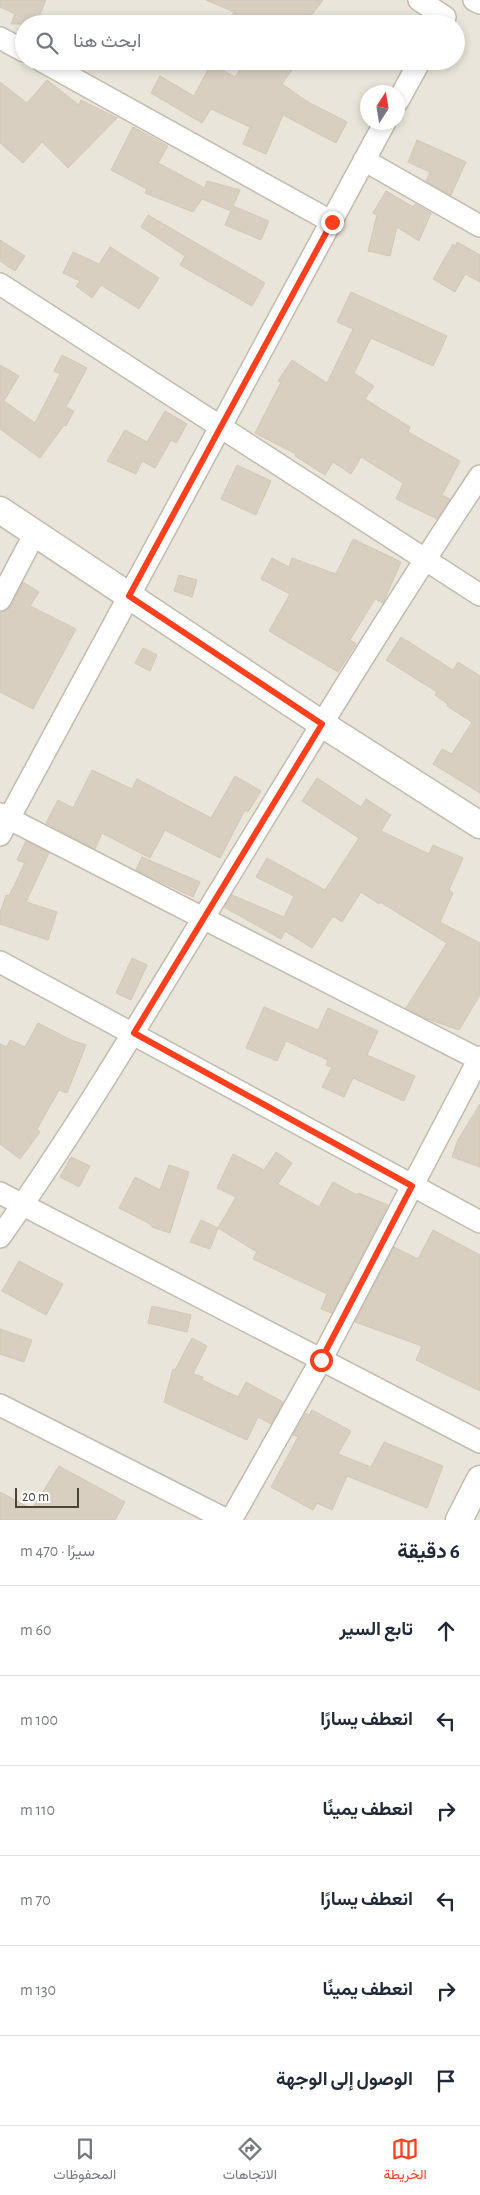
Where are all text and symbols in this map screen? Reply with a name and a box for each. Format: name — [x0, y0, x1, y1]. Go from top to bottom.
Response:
search box — [15, 15, 465, 70]
icon: search — [33, 29, 61, 57]
text: ابحث هنا — [73, 32, 141, 51]
north arrow — [360, 85, 405, 130]
route end — [321, 211, 344, 234]
route start — [310, 1349, 333, 1372]
scale bar — [15, 1485, 79, 1508]
text: 20 m — [22, 1490, 49, 1504]
text: 6 دقيقة — [397, 1541, 460, 1562]
text: سيرًا · 470 m — [20, 1543, 95, 1559]
icon: ahead — [432, 1617, 460, 1645]
text: تابع السير — [339, 1620, 413, 1639]
text: 60 m — [20, 1622, 51, 1638]
icon: left — [432, 1707, 460, 1735]
text: انعطف يسارًا — [320, 1710, 413, 1729]
text: 100 m — [20, 1712, 58, 1728]
icon: right — [432, 1797, 460, 1825]
text: انعطف يمينًا — [323, 1800, 413, 1819]
text: 110 m — [20, 1802, 55, 1818]
icon: left — [432, 1887, 460, 1915]
text: انعطف يسارًا — [320, 1890, 413, 1909]
text: 70 m — [20, 1892, 51, 1908]
icon: right — [432, 1977, 460, 2005]
text: انعطف يمينًا — [323, 1980, 413, 1999]
text: 130 m — [20, 1982, 56, 1998]
icon: arrive — [432, 2067, 460, 2095]
text: الوصول إلى الوجهة — [276, 2070, 413, 2089]
tab: المحفوظات — [53, 2135, 116, 2187]
tab: الاتجاهات — [223, 2135, 277, 2187]
tab: الخريطة — [383, 2135, 427, 2187]

